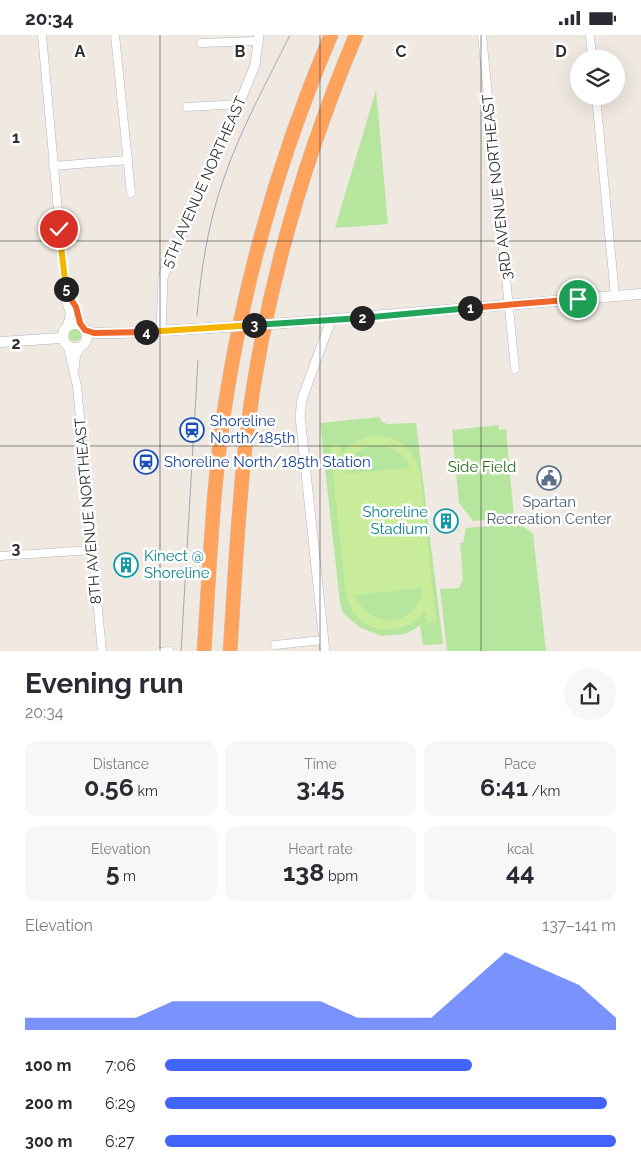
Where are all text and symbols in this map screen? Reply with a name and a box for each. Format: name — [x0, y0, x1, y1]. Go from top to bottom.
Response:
text: 20:34 — [25, 7, 74, 29]
text: A — [75, 42, 86, 61]
text: B — [235, 42, 246, 61]
text: C — [396, 42, 407, 61]
text: D — [555, 42, 567, 61]
map controls — [570, 50, 625, 105]
button: layers — [570, 50, 625, 105]
street label: 5TH AVENUE NORTHEAST — [158, 93, 250, 271]
street label: 3RD AVENUE NORTHEAST — [478, 93, 516, 281]
text: 1 — [12, 128, 20, 147]
pin — [38, 208, 80, 250]
icon: check — [45, 215, 73, 243]
pin: 5 — [54, 277, 78, 301]
pin — [557, 278, 599, 320]
text: 5 — [63, 281, 70, 297]
icon: arrive — [564, 285, 592, 313]
pin: 1 — [458, 295, 482, 321]
text: 1 — [467, 300, 474, 316]
pin: 2 — [350, 305, 374, 331]
text: 2 — [359, 310, 366, 326]
pin: 3 — [242, 313, 266, 337]
text: 3 — [251, 317, 258, 333]
pin: 4 — [134, 319, 158, 345]
text: 4 — [143, 324, 151, 340]
text: 2 — [11, 334, 21, 353]
place label: Shoreline North/185th — [210, 412, 295, 447]
street label: 8TH AVENUE NORTHEAST — [71, 417, 105, 605]
station icon: Shoreline North/185th — [179, 417, 205, 443]
station icon: Shoreline North/185th Station — [133, 449, 159, 475]
place label: Shoreline North/185th Station — [164, 453, 371, 471]
park label: Side Field — [448, 458, 516, 476]
public building icon: Spartan Recreation Center — [536, 465, 562, 491]
place label: Spartan Recreation Center — [486, 493, 612, 528]
place label: Shoreline Stadium — [362, 503, 428, 538]
building icon: Shoreline Stadium — [433, 508, 459, 534]
text: 3 — [12, 539, 21, 558]
place label: Kinect @ Shoreline — [144, 547, 210, 582]
building icon: Kinect @ Shoreline — [113, 552, 139, 578]
text: Evening run — [25, 667, 184, 700]
button: share — [564, 668, 616, 720]
text: 20:34 — [25, 703, 63, 722]
text: Distance — [93, 756, 149, 772]
text: Time — [304, 756, 337, 772]
text: Pace — [504, 756, 536, 772]
text: 0.56 — [84, 772, 134, 802]
text: 3:45 — [296, 772, 345, 802]
text: 6:41 — [480, 772, 528, 802]
text: km — [134, 783, 158, 799]
text: /km — [528, 783, 560, 799]
text: Elevation — [91, 841, 151, 857]
text: Heart rate — [288, 841, 353, 857]
text: kcal — [507, 841, 533, 857]
text: 5 — [106, 857, 120, 887]
text: 138 — [283, 857, 324, 887]
text: 44 — [506, 857, 534, 887]
text: m — [120, 868, 136, 884]
text: bpm — [324, 868, 358, 884]
text: Elevation — [25, 916, 93, 935]
text: 137–141 m — [542, 916, 616, 935]
text: 100 m — [25, 1056, 71, 1075]
text: 7:06 — [105, 1056, 136, 1075]
text: 200 m — [25, 1094, 72, 1113]
text: 6:29 — [105, 1094, 135, 1113]
text: 300 m — [25, 1132, 72, 1151]
text: 6:27 — [105, 1132, 135, 1151]

